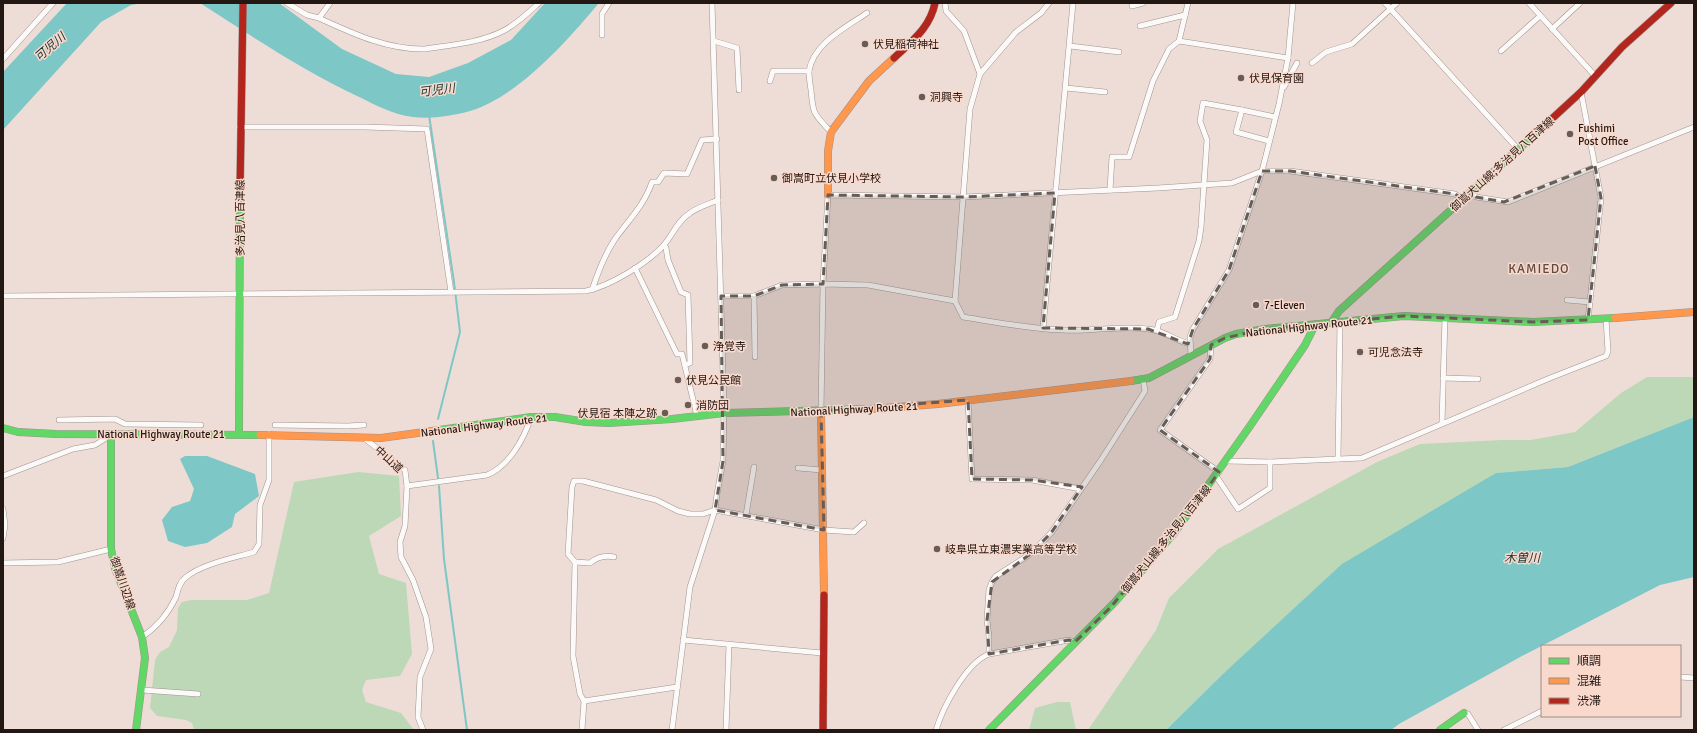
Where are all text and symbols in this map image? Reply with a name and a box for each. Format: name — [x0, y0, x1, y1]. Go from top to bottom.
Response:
water label: 可児川 — [32, 29, 70, 65]
place label: 伏見稲荷神社 — [873, 38, 939, 51]
marker: 伏見稲荷神社 — [860, 39, 870, 49]
place label: 伏見保育園 — [1249, 72, 1304, 85]
marker: 伏見保育園 — [1236, 73, 1246, 83]
water label: 可児川 — [418, 81, 458, 100]
place label: 洞興寺 — [930, 91, 963, 104]
marker: 洞興寺 — [917, 92, 927, 102]
street label: 御嵩犬山線;多治見八百津線 — [1447, 114, 1557, 215]
place label: Fushimi Post Office — [1578, 122, 1628, 148]
marker: Fushimi Post Office — [1565, 129, 1575, 139]
place label: 御嵩町立伏見小学校 — [781, 172, 881, 185]
marker: 御嵩町立伏見小学校 — [769, 173, 779, 183]
street label: 多治見八百津線 — [234, 180, 247, 257]
district label: KAMIEDO — [1508, 261, 1570, 277]
place label: 7-Eleven — [1264, 299, 1305, 312]
marker: 7-Eleven — [1251, 300, 1261, 310]
street label: National Highway Route 21 — [1245, 313, 1373, 340]
place label: 浄覚寺 — [713, 340, 746, 353]
marker: 浄覚寺 — [700, 341, 710, 351]
place label: 可児念法寺 — [1368, 346, 1423, 359]
marker: 可児念法寺 — [1355, 347, 1365, 357]
place label: 伏見公民館 — [686, 374, 741, 387]
marker: 伏見公民館 — [673, 375, 683, 385]
place label: 消防団 — [696, 399, 729, 412]
marker: 消防団 — [683, 400, 693, 410]
street label: National Highway Route 21 — [790, 400, 918, 419]
place label: 伏見宿 本陣之跡 — [578, 407, 657, 420]
marker: 伏見宿 本陣之跡 — [660, 408, 670, 418]
street label: National Highway Route 21 — [420, 411, 548, 440]
street label: National Highway Route 21 — [97, 428, 225, 441]
street label: 中山道 — [372, 444, 405, 475]
street label: 御嵩犬山線;多治見八百津線 — [1118, 483, 1214, 597]
place label: 岐阜県立東濃実業高等学校 — [945, 543, 1077, 556]
marker: 岐阜県立東濃実業高等学校 — [932, 544, 942, 554]
water label: 木曽川 — [1504, 551, 1542, 566]
street label: 御嵩川辺線 — [107, 554, 138, 611]
legend — [1541, 645, 1681, 717]
text: 順調 — [1577, 654, 1601, 669]
text: 混雑 — [1577, 674, 1601, 689]
text: 渋滞 — [1577, 694, 1601, 709]

